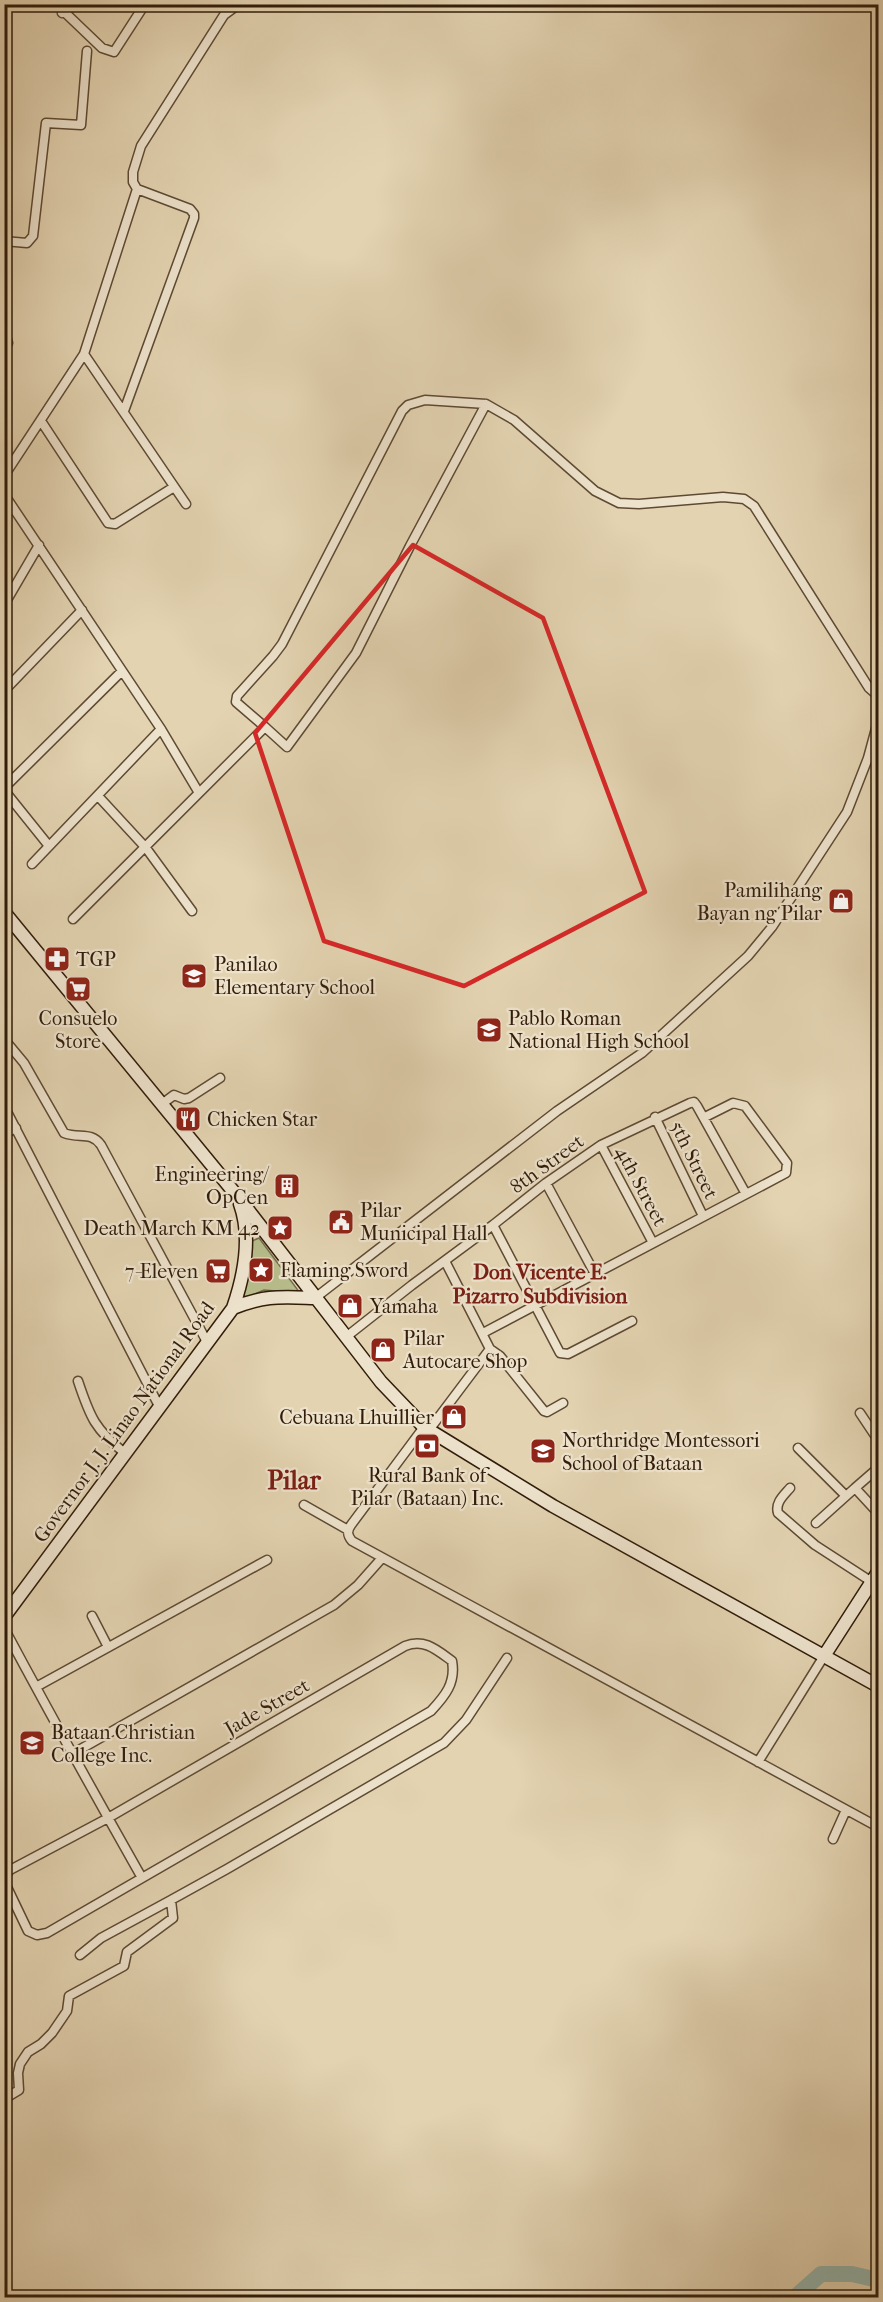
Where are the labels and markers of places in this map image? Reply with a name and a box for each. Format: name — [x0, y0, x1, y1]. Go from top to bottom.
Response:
place label: Pamilihang Bayan ng Pilar — [697, 879, 822, 925]
shop icon: Pamilihang Bayan ng Pilar — [826, 886, 856, 916]
pharmacy icon: TGP — [42, 944, 72, 974]
place label: TGP — [76, 948, 116, 971]
place label: Panilao Elementary School — [214, 953, 376, 999]
school or university icon: Panilao Elementary School — [179, 961, 209, 991]
supermarket icon: Consuelo Store — [63, 974, 93, 1004]
place label: Consuelo Store — [38, 1007, 118, 1053]
place label: Pablo Roman National High School — [508, 1007, 690, 1053]
school or university icon: Pablo Roman National High School — [474, 1015, 504, 1045]
restaurant icon: Chicken Star — [173, 1104, 203, 1134]
place label: Chicken Star — [207, 1108, 318, 1131]
place label: Engineering/ OpCen — [155, 1163, 270, 1209]
building icon: Engineering/ OpCen — [272, 1171, 302, 1201]
place label: Pilar Municipal Hall — [360, 1199, 488, 1245]
public building icon: Pilar Municipal Hall — [326, 1207, 356, 1237]
place icon: Death March KM 42 — [265, 1213, 295, 1243]
place label: Death March KM 42 — [83, 1217, 260, 1240]
place icon: Flaming Sword — [246, 1255, 276, 1285]
supermarket icon: 7-Eleven — [203, 1256, 233, 1286]
place label: Flaming Sword — [280, 1259, 410, 1282]
place label: 7-Eleven — [125, 1260, 198, 1283]
shop icon: Yamaha — [335, 1291, 365, 1321]
place label: Yamaha — [369, 1295, 438, 1318]
place label: Pilar Autocare Shop — [402, 1327, 528, 1373]
shop icon: Pilar Autocare Shop — [368, 1335, 398, 1365]
shop icon: Cebuana Lhuillier — [439, 1402, 469, 1432]
place label: Cebuana Lhuillier — [279, 1406, 434, 1429]
place label: Northridge Montessori School of Bataan — [562, 1429, 760, 1475]
bank icon: Rural Bank of Pilar (Bataan) Inc. — [412, 1431, 442, 1461]
school or university icon: Northridge Montessori School of Bataan — [528, 1436, 558, 1466]
place label: Rural Bank of Pilar (Bataan) Inc. — [351, 1464, 503, 1510]
place label: Bataan Christian College Inc. — [51, 1721, 196, 1767]
school or university icon: Bataan Christian College Inc. — [17, 1728, 47, 1758]

